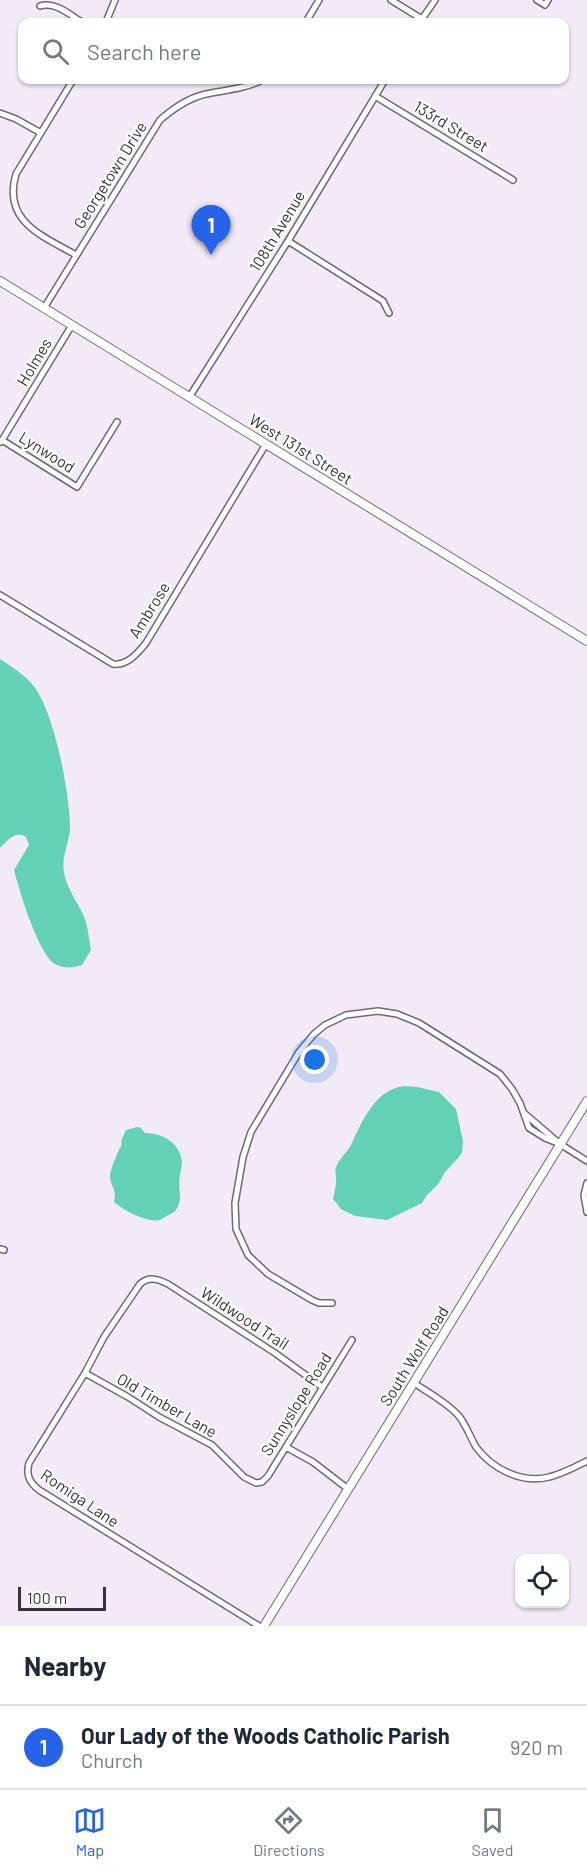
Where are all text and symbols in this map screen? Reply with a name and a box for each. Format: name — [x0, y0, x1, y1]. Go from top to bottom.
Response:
search box — [18, 18, 569, 84]
icon: search — [39, 35, 72, 68]
text: Search here — [87, 38, 201, 64]
street label: 133rd Street — [411, 96, 492, 155]
street label: Georgetown Drive — [69, 118, 150, 232]
street label: 108th Avenue — [245, 187, 308, 275]
pin: 1 — [192, 206, 230, 255]
street label: Holmes — [12, 335, 55, 389]
street label: West 131st Street — [246, 409, 356, 488]
street label: Lynwood — [16, 427, 79, 476]
street label: Ambrose — [124, 578, 173, 641]
your location — [300, 1045, 329, 1074]
street label: Wildwood Trail — [198, 1282, 293, 1353]
street label: South Wolf Road — [375, 1302, 452, 1409]
street label: Sunnyslope Road — [256, 1349, 335, 1459]
street label: Old Timber Lane — [114, 1368, 221, 1441]
street label: Romiga Lane — [38, 1465, 123, 1531]
map controls — [515, 1554, 569, 1608]
button: locate — [515, 1554, 569, 1608]
scale bar — [18, 1584, 106, 1612]
text: 100 m — [27, 1588, 67, 1607]
text: Nearby — [24, 1650, 106, 1681]
text: Our Lady of the Woods Catholic Parish — [81, 1722, 450, 1748]
text: 1 — [40, 1735, 47, 1759]
text: 920 m — [510, 1735, 563, 1759]
text: Church — [81, 1748, 143, 1772]
tab: Map — [73, 1804, 106, 1859]
tab: Directions — [253, 1804, 325, 1859]
tab: Saved — [472, 1804, 514, 1859]

